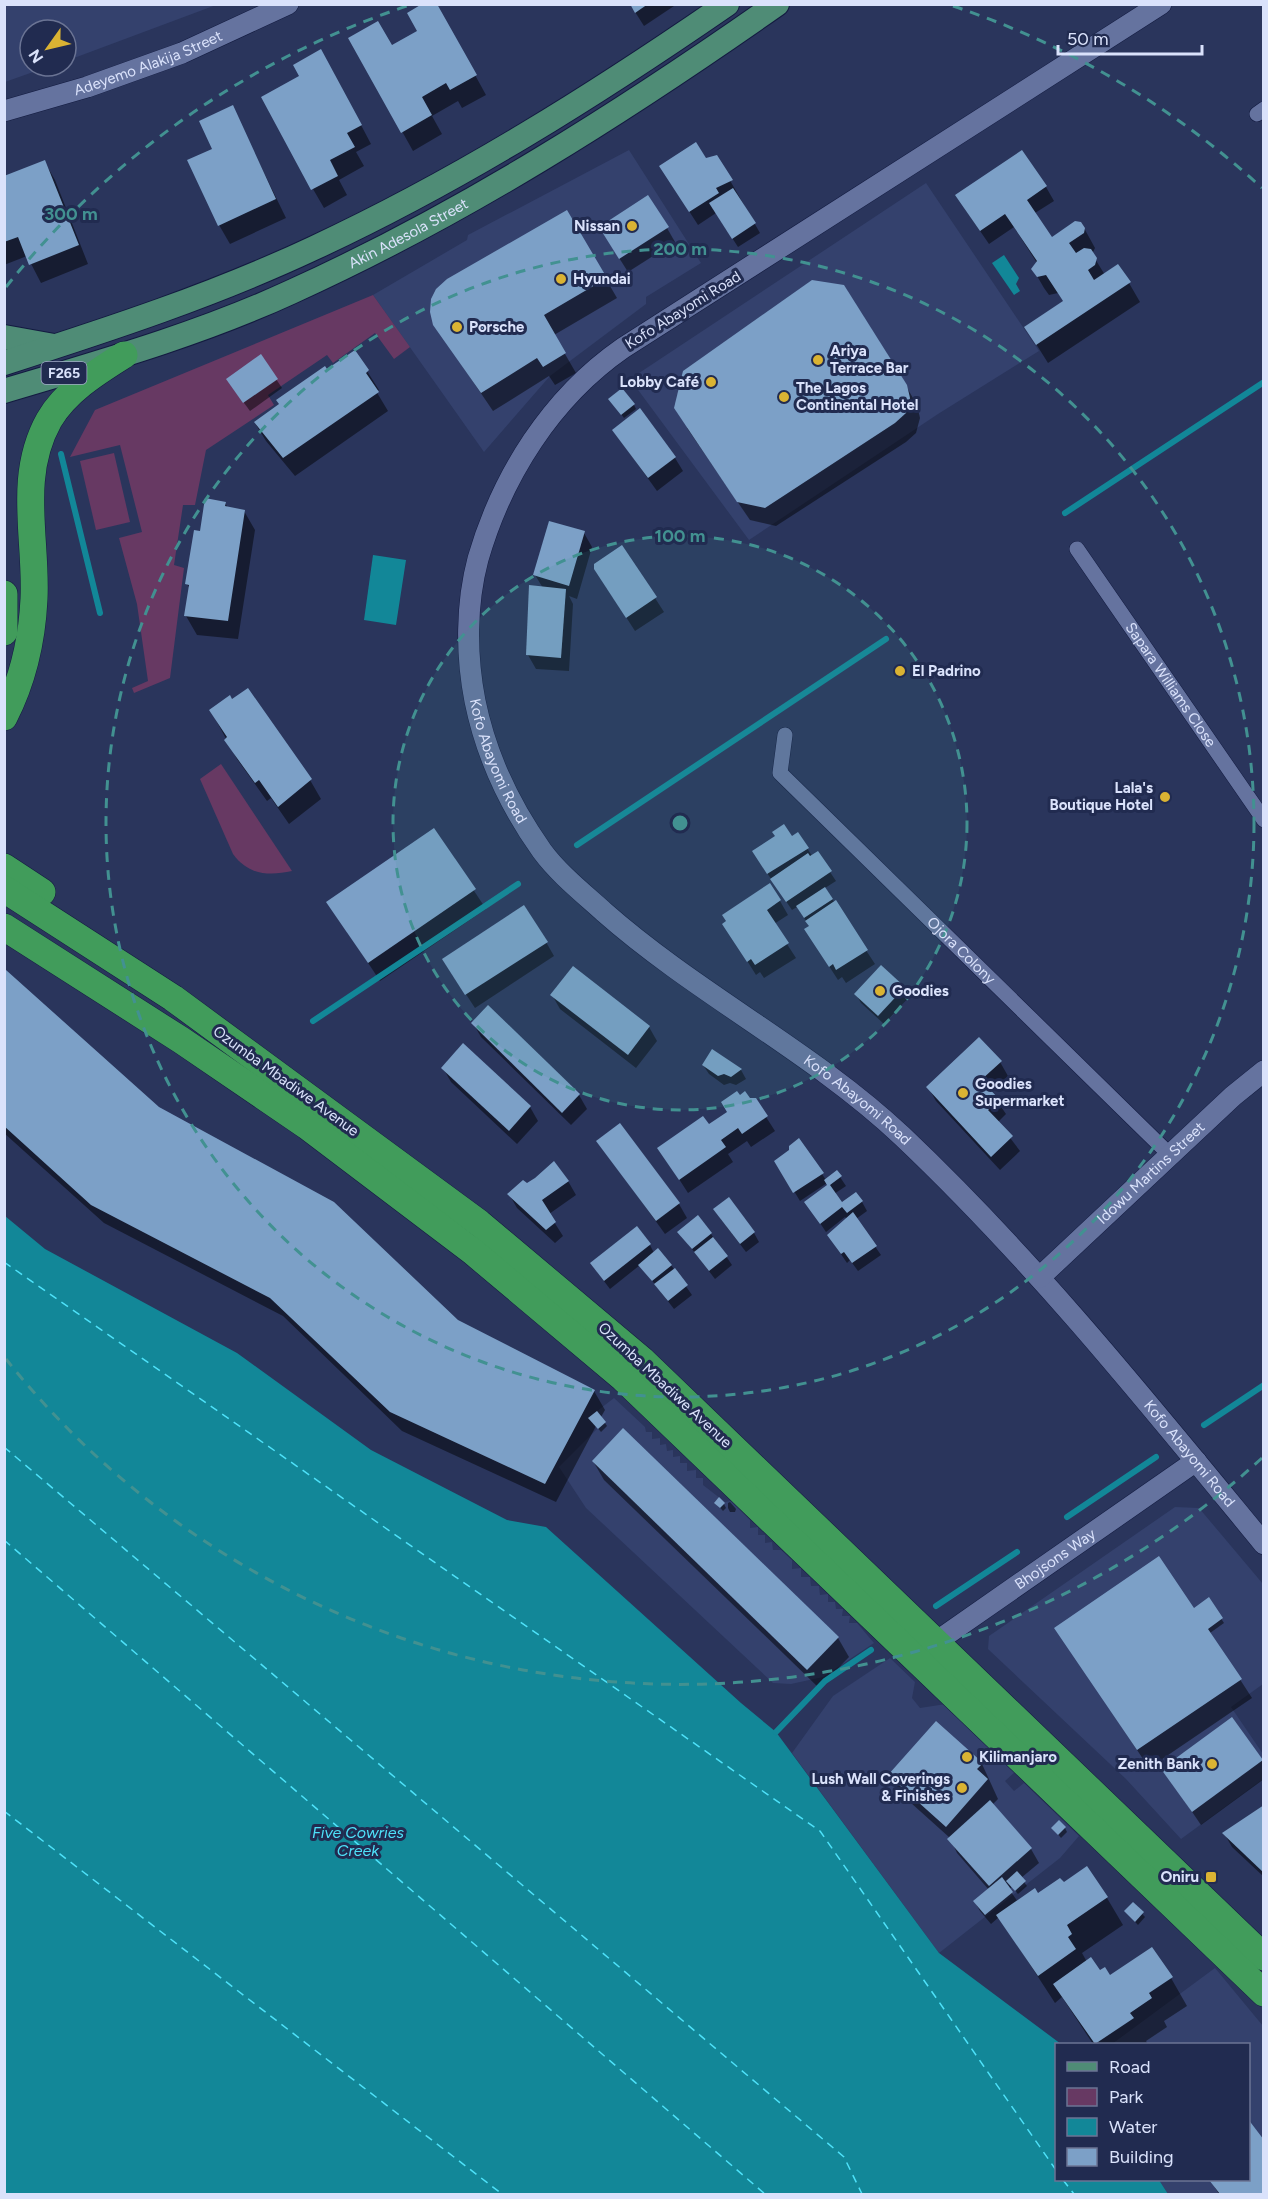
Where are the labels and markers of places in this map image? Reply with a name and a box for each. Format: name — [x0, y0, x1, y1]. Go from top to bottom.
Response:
place label: Nissan — [574, 217, 620, 235]
marker: Nissan — [625, 219, 639, 233]
place label: Hyundai — [573, 270, 631, 288]
marker: Hyundai — [554, 272, 568, 286]
place label: Porsche — [469, 318, 525, 336]
marker: Porsche — [450, 320, 464, 334]
place label: Ariya Terrace Bar — [830, 342, 909, 377]
marker: Ariya Terrace Bar — [811, 353, 825, 367]
place label: Lobby Café — [620, 373, 700, 391]
marker: Lobby Café — [704, 375, 718, 389]
place label: The Lagos Continental Hotel — [796, 379, 918, 414]
marker: The Lagos Continental Hotel — [777, 390, 791, 404]
place label: El Padrino — [912, 662, 981, 680]
marker: El Padrino — [893, 664, 907, 678]
place label: Lala's Boutique Hotel — [1049, 779, 1153, 814]
marker: Lala's Boutique Hotel — [1158, 790, 1172, 804]
centre of rings — [670, 813, 690, 833]
place label: Goodies — [892, 982, 949, 1000]
marker: Goodies — [873, 984, 887, 998]
place label: Goodies Supermarket — [975, 1075, 1064, 1110]
marker: Goodies Supermarket — [956, 1086, 970, 1100]
place label: Kilimanjaro — [979, 1748, 1057, 1766]
marker: Kilimanjaro — [960, 1750, 974, 1764]
place label: Zenith Bank — [1118, 1755, 1200, 1773]
marker: Zenith Bank — [1205, 1757, 1219, 1771]
place label: Lush Wall Coverings & Finishes — [811, 1770, 950, 1805]
marker: Lush Wall Coverings & Finishes — [955, 1781, 969, 1795]
place label: Oniru — [1161, 1868, 1199, 1886]
marker: Oniru — [1204, 1870, 1218, 1884]

